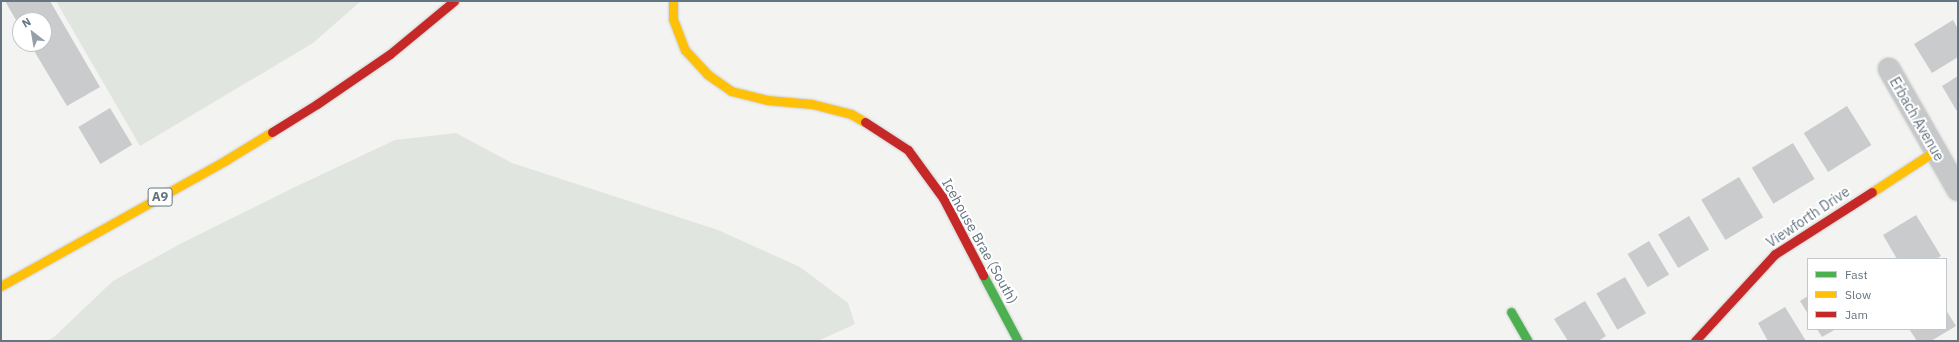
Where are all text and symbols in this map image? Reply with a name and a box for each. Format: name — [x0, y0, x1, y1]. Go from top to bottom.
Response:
north arrow — [12, 12, 52, 52]
text: N — [19, 15, 33, 31]
street label: Erbach Avenue — [1886, 74, 1948, 164]
street label: Icehouse Brae (South) — [939, 175, 1021, 307]
street label: Viewforth Drive — [1763, 183, 1853, 251]
road number: A9 — [147, 186, 173, 208]
legend — [1807, 258, 1947, 330]
text: Fast — [1845, 267, 1868, 282]
text: Slow — [1845, 287, 1871, 302]
text: Jam — [1845, 307, 1868, 322]

